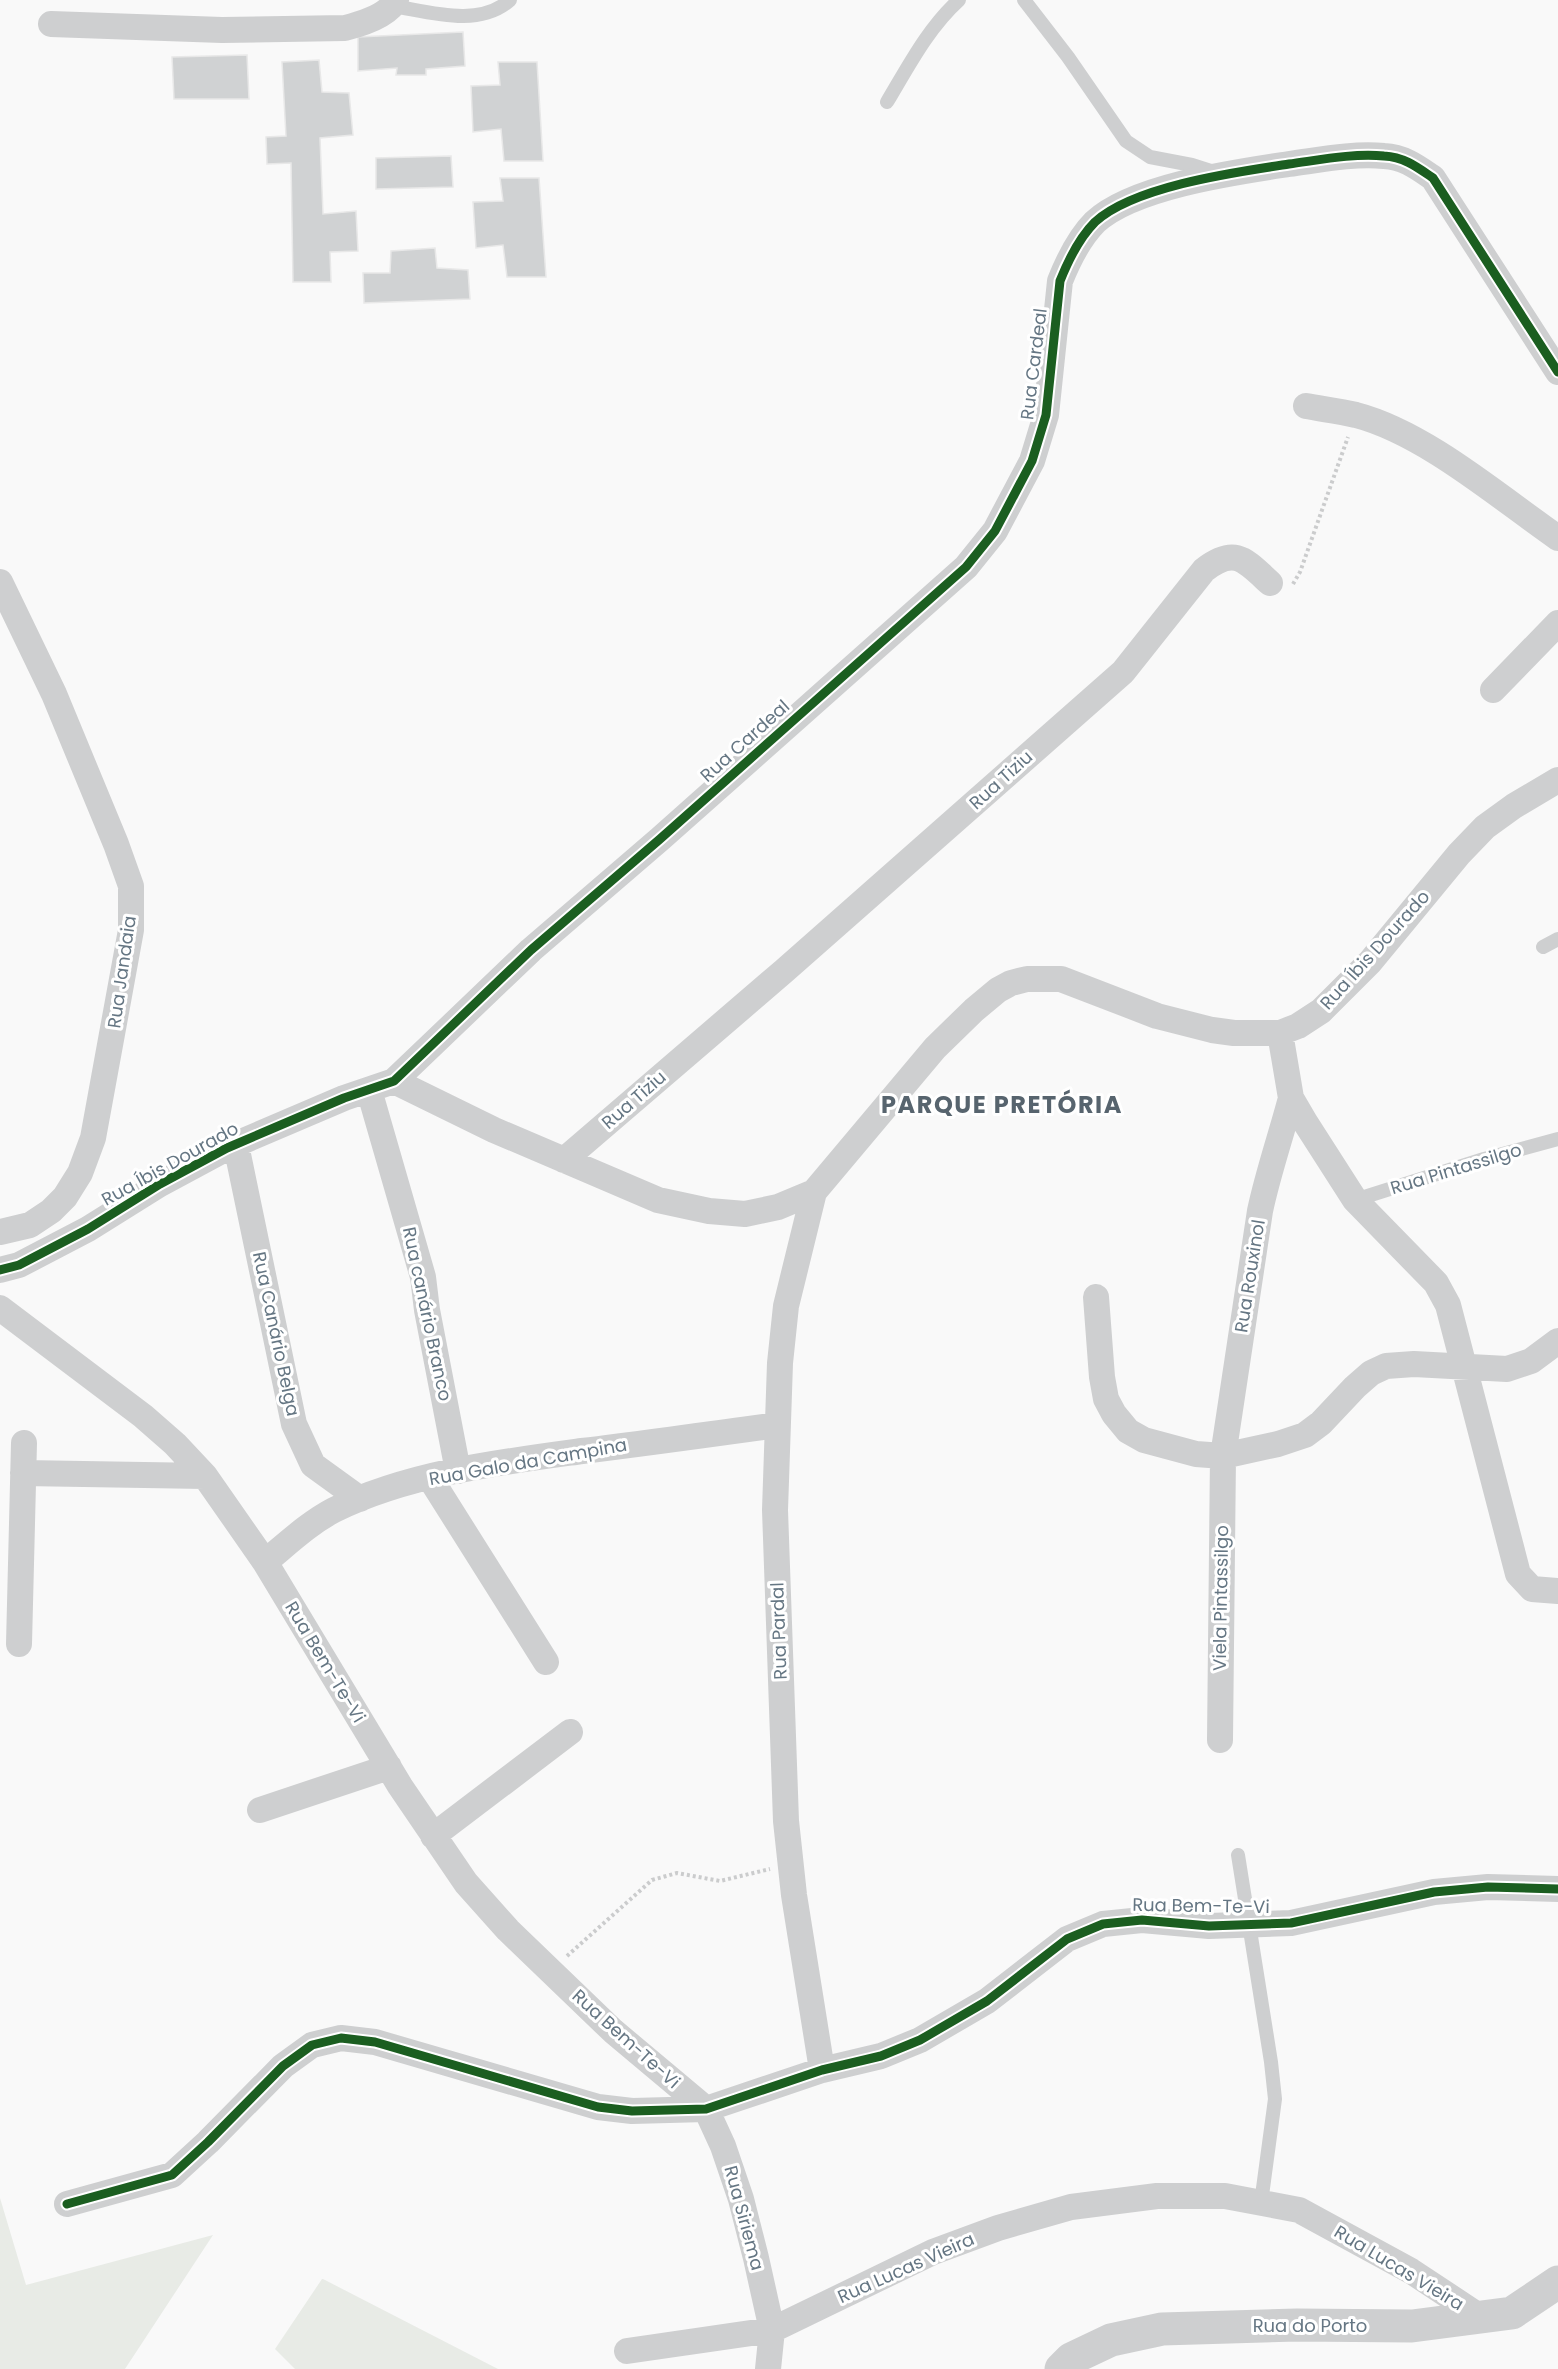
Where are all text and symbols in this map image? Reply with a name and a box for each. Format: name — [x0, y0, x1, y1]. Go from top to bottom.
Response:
street label: Rua Cardeal — [1014, 307, 1053, 421]
street label: Rua Cardeal — [695, 694, 795, 787]
street label: Rua Tiziu — [963, 744, 1038, 815]
street label: Rua Íbis Dourado — [1314, 884, 1435, 1015]
street label: Rua Jandaia — [101, 914, 142, 1030]
street label: Rua Tiziu — [596, 1065, 671, 1135]
district label: PARQUE PRETÓRIA — [881, 1088, 1123, 1121]
street label: Rua Íbis Dourado — [97, 1116, 243, 1212]
street label: Rua Pintassilgo — [1387, 1137, 1524, 1200]
street label: Rua Rouxinol — [1228, 1218, 1271, 1334]
street label: Rua canário Branco — [397, 1224, 458, 1403]
street label: Rua Canário Belga — [247, 1249, 306, 1418]
street label: Rua Galo da Campina — [427, 1432, 629, 1491]
street label: Viela Pintassilgo — [1207, 1525, 1234, 1671]
street label: Rua Pardal — [764, 1582, 793, 1680]
street label: Rua Bem-Te-Vi — [279, 1596, 372, 1727]
street label: Rua Bem-Te-Vi — [1132, 1892, 1270, 1919]
street label: Rua Bem-Te-Vi — [567, 1983, 686, 2094]
street label: Rua Siriema — [719, 2163, 770, 2273]
street label: Rua Lucas Vieira — [1330, 2219, 1469, 2316]
street label: Rua Lucas Vieira — [834, 2226, 978, 2309]
street label: Rua do Porto — [1253, 2313, 1367, 2338]

